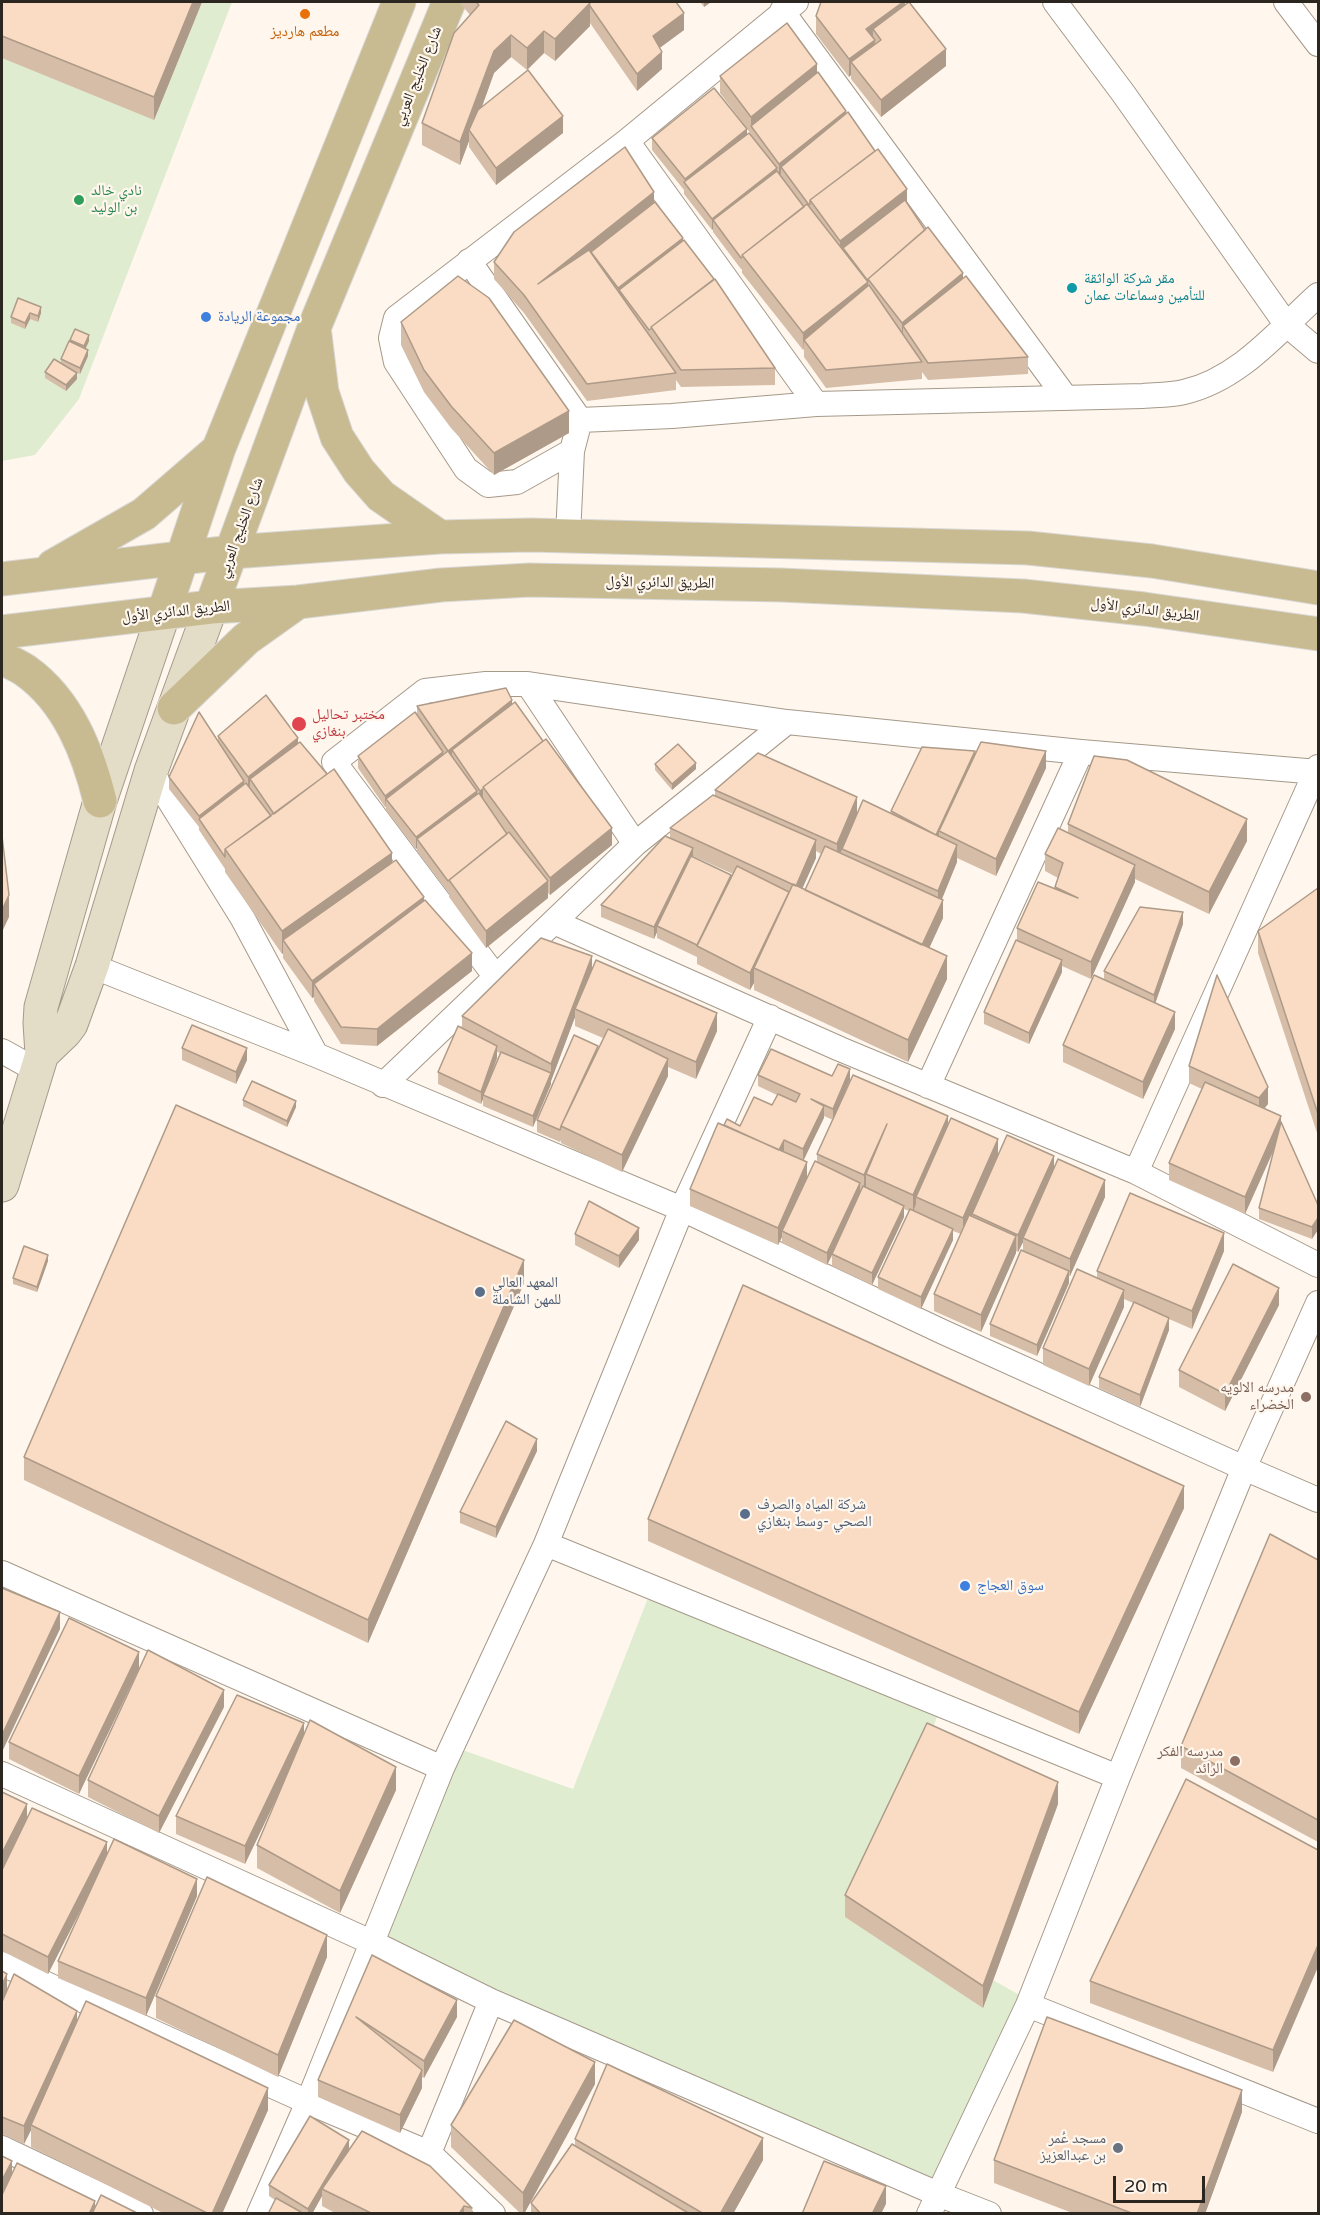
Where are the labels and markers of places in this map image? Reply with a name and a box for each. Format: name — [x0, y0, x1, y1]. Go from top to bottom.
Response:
marker: مطعم هارديز — [298, 7, 312, 21]
place label: مطعم هارديز — [271, 23, 339, 41]
place label: نادي خالد بن الوليد — [91, 182, 142, 217]
marker: نادي خالد بن الوليد — [72, 193, 86, 207]
place label: مقر شركة الواثقة للتأمين وسماعات عمان — [1084, 270, 1205, 305]
marker: مقر شركة الواثقة للتأمين وسماعات عمان — [1065, 281, 1079, 295]
place label: مجموعة الريادة — [218, 308, 300, 326]
marker: مجموعة الريادة — [199, 310, 213, 324]
place label: مختبر تحاليل بنغازي — [312, 706, 385, 741]
marker: مختبر تحاليل بنغازي — [290, 715, 308, 733]
place label: المعهد العالي للمهن الشاملة — [492, 1274, 561, 1309]
marker: المعهد العالي للمهن الشاملة — [473, 1285, 487, 1299]
place label: مدرسه الالويه الخضراء — [1220, 1379, 1294, 1414]
marker: مدرسه الالويه الخضراء — [1299, 1390, 1313, 1404]
place label: شركة المياه والصرف الصحي -وسط بنغازي — [757, 1496, 872, 1531]
marker: شركة المياه والصرف الصحي -وسط بنغازي — [738, 1507, 752, 1521]
place label: سوق العجاج — [977, 1577, 1044, 1595]
marker: سوق العجاج — [958, 1579, 972, 1593]
place label: مدرسه الفكر الرائد — [1157, 1743, 1223, 1778]
marker: مدرسه الفكر الرائد — [1228, 1754, 1242, 1768]
place label: مسجد عُمر بن عبدالعزيز — [1040, 2130, 1106, 2165]
marker: مسجد عُمر بن عبدالعزيز — [1111, 2141, 1125, 2155]

